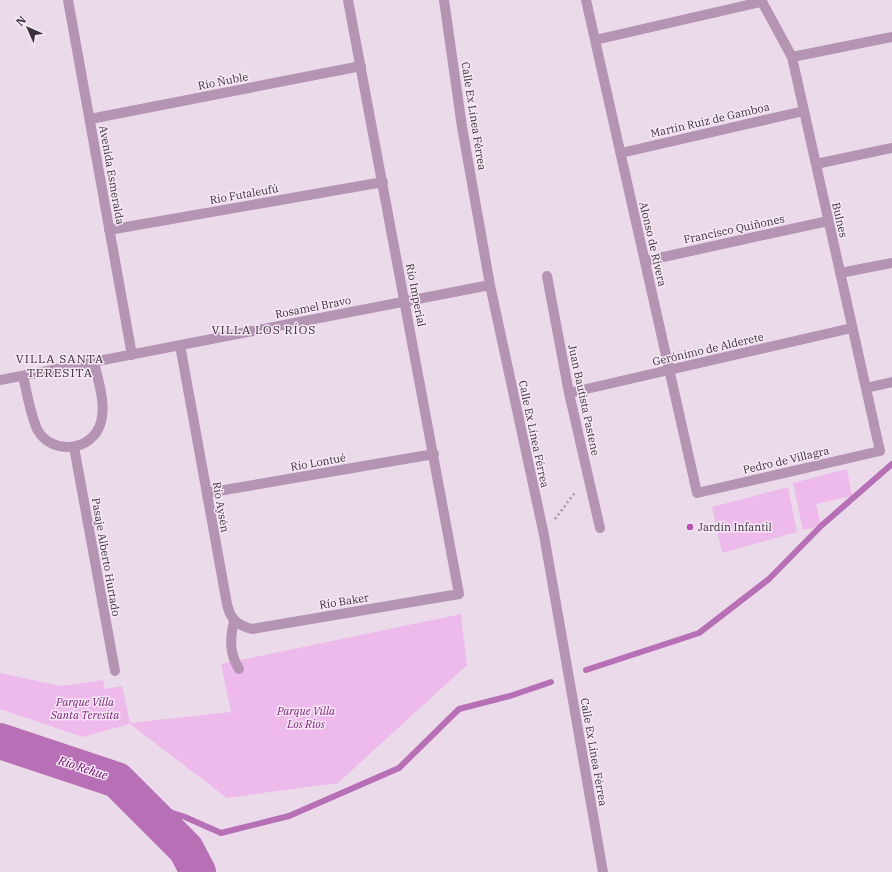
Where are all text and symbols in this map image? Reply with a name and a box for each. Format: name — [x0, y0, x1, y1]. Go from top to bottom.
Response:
north arrow — [8, 8, 48, 48]
text: N — [13, 13, 29, 29]
street label: Calle Ex Línea Férrea — [459, 61, 489, 171]
street label: Río Ñuble — [197, 69, 249, 93]
street label: Martín Ruiz de Gamboa — [649, 99, 771, 141]
street label: Avenida Esmeralda — [96, 124, 128, 226]
street label: Río Futaleufú — [209, 181, 280, 207]
street label: Alonso de Rivera — [636, 200, 670, 288]
street label: Bulnes — [829, 201, 851, 239]
street label: Francisco Quiñones — [682, 211, 786, 247]
street label: Río Imperial — [403, 262, 429, 328]
street label: Rosamel Bravo — [274, 293, 352, 321]
district label: VILLA LOS RÍOS — [212, 322, 316, 337]
street label: Gerónimo de Alderete — [651, 329, 765, 369]
street label: Juan Bautista Pastene — [565, 343, 603, 457]
district label: VILLA SANTA TERESITA — [16, 351, 104, 380]
street label: Calle Ex Línea Férrea — [516, 379, 552, 489]
street label: Pedro de Villagra — [742, 443, 830, 477]
street label: Río Lontué — [289, 450, 347, 474]
street label: Río Aysén — [210, 481, 232, 533]
street label: Pasaje Alberto Hurtado — [89, 497, 123, 617]
place label: Jardín Infantil — [698, 520, 772, 534]
marker: Jardín Infantil — [685, 522, 695, 532]
street label: Río Baker — [318, 590, 370, 612]
park label: Parque Villa Santa Teresita — [50, 695, 119, 722]
street label: Calle Ex Línea Férrea — [578, 697, 610, 807]
park label: Parque Villa Los Rios — [276, 704, 335, 731]
water label: Río Rehue — [56, 752, 110, 783]

